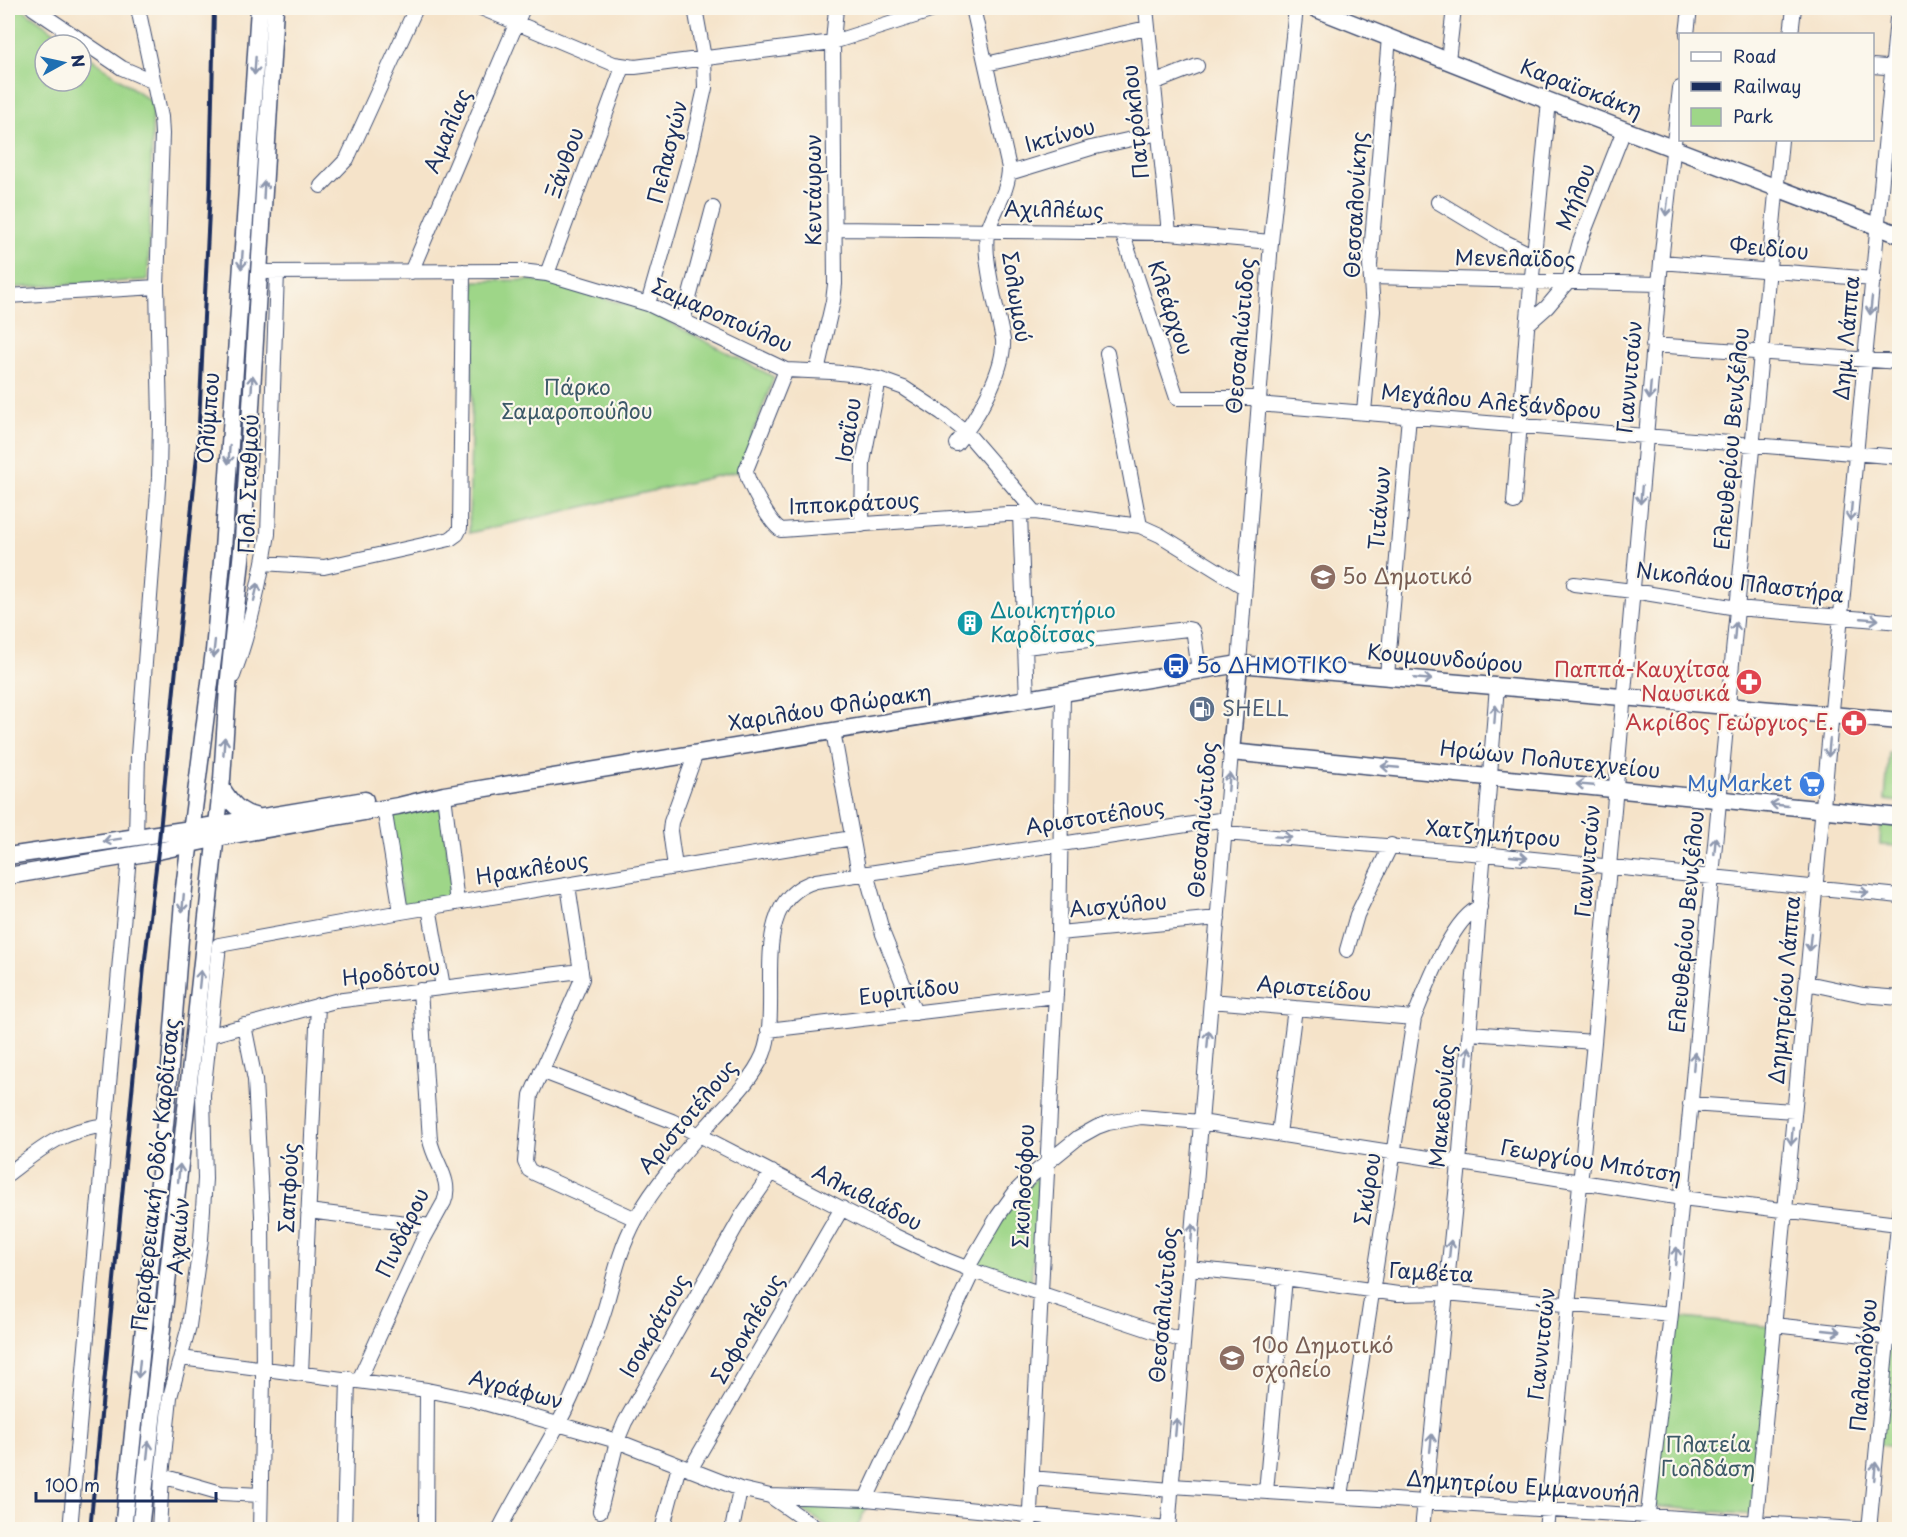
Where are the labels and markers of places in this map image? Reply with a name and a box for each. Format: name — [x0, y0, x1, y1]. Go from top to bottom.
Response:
place label: 5ο Δημοτικό — [1342, 559, 1472, 591]
school or university icon: 5ο Δημοτικό — [1308, 562, 1338, 592]
place label: Διοικητήριο Καρδίτσας — [990, 593, 1116, 649]
building icon: Διοικητήριο Καρδίτσας — [955, 608, 985, 638]
place label: 5ο ΔΗΜΟΤΙΚΟ — [1196, 648, 1348, 680]
bus stop icon: 5ο ΔΗΜΟΤΙΚΟ — [1161, 651, 1191, 681]
place label: Παππά-Καυχίτσα Ναυσικά — [1554, 652, 1730, 708]
pharmacy icon: Παππά-Καυχίτσα Ναυσικά — [1734, 667, 1764, 697]
place label: SHELL — [1222, 691, 1289, 723]
fuel station icon: SHELL — [1187, 694, 1217, 724]
place label: Ακρίβος Γεώργιος Ε. — [1625, 705, 1834, 737]
pharmacy icon: Ακρίβος Γεώργιος Ε. — [1839, 708, 1869, 738]
place label: MyMarket — [1687, 766, 1792, 798]
supermarket icon: MyMarket — [1797, 769, 1827, 799]
place label: 10ο Δημοτικό σχολείο — [1252, 1328, 1394, 1384]
school or university icon: 10ο Δημοτικό σχολείο — [1217, 1343, 1247, 1373]

